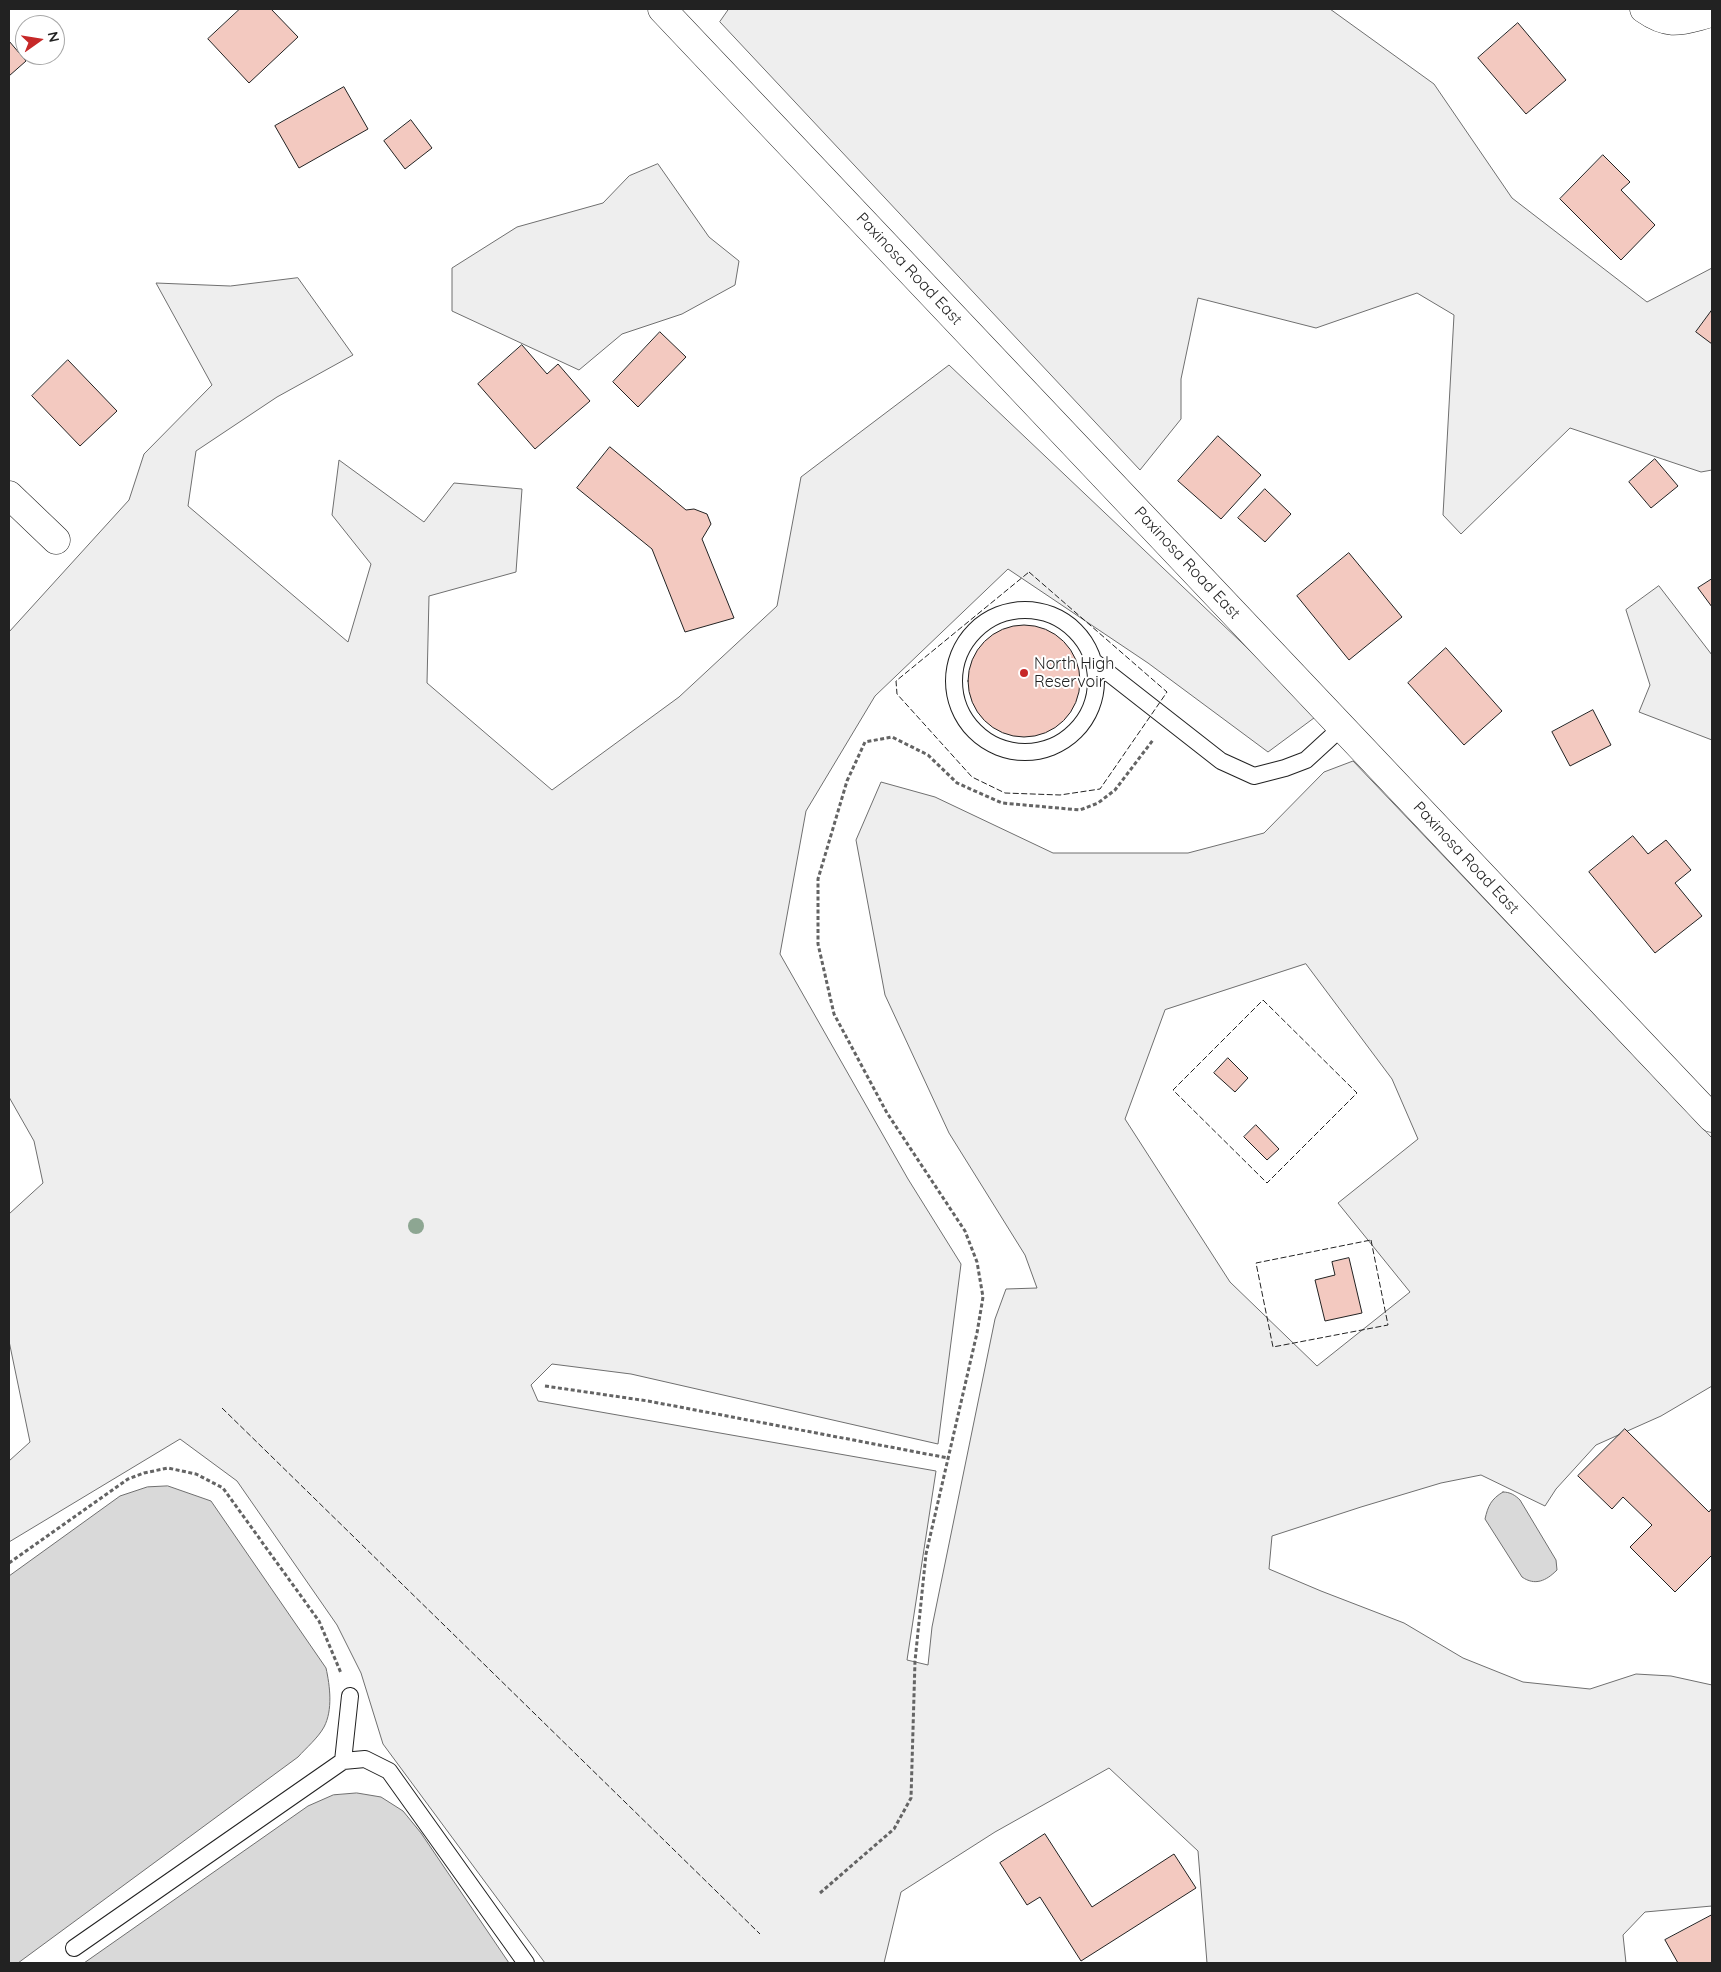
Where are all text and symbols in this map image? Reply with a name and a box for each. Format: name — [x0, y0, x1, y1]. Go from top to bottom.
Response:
north arrow — [15, 15, 65, 65]
text: N — [44, 30, 64, 44]
street label: Paxinosa Road East — [852, 209, 966, 329]
street label: Paxinosa Road East — [1130, 503, 1244, 623]
place label: North High Reservoir — [1034, 654, 1114, 692]
marker: North High Reservoir — [1018, 667, 1030, 679]
street label: Paxinosa Road East — [1409, 798, 1523, 918]

